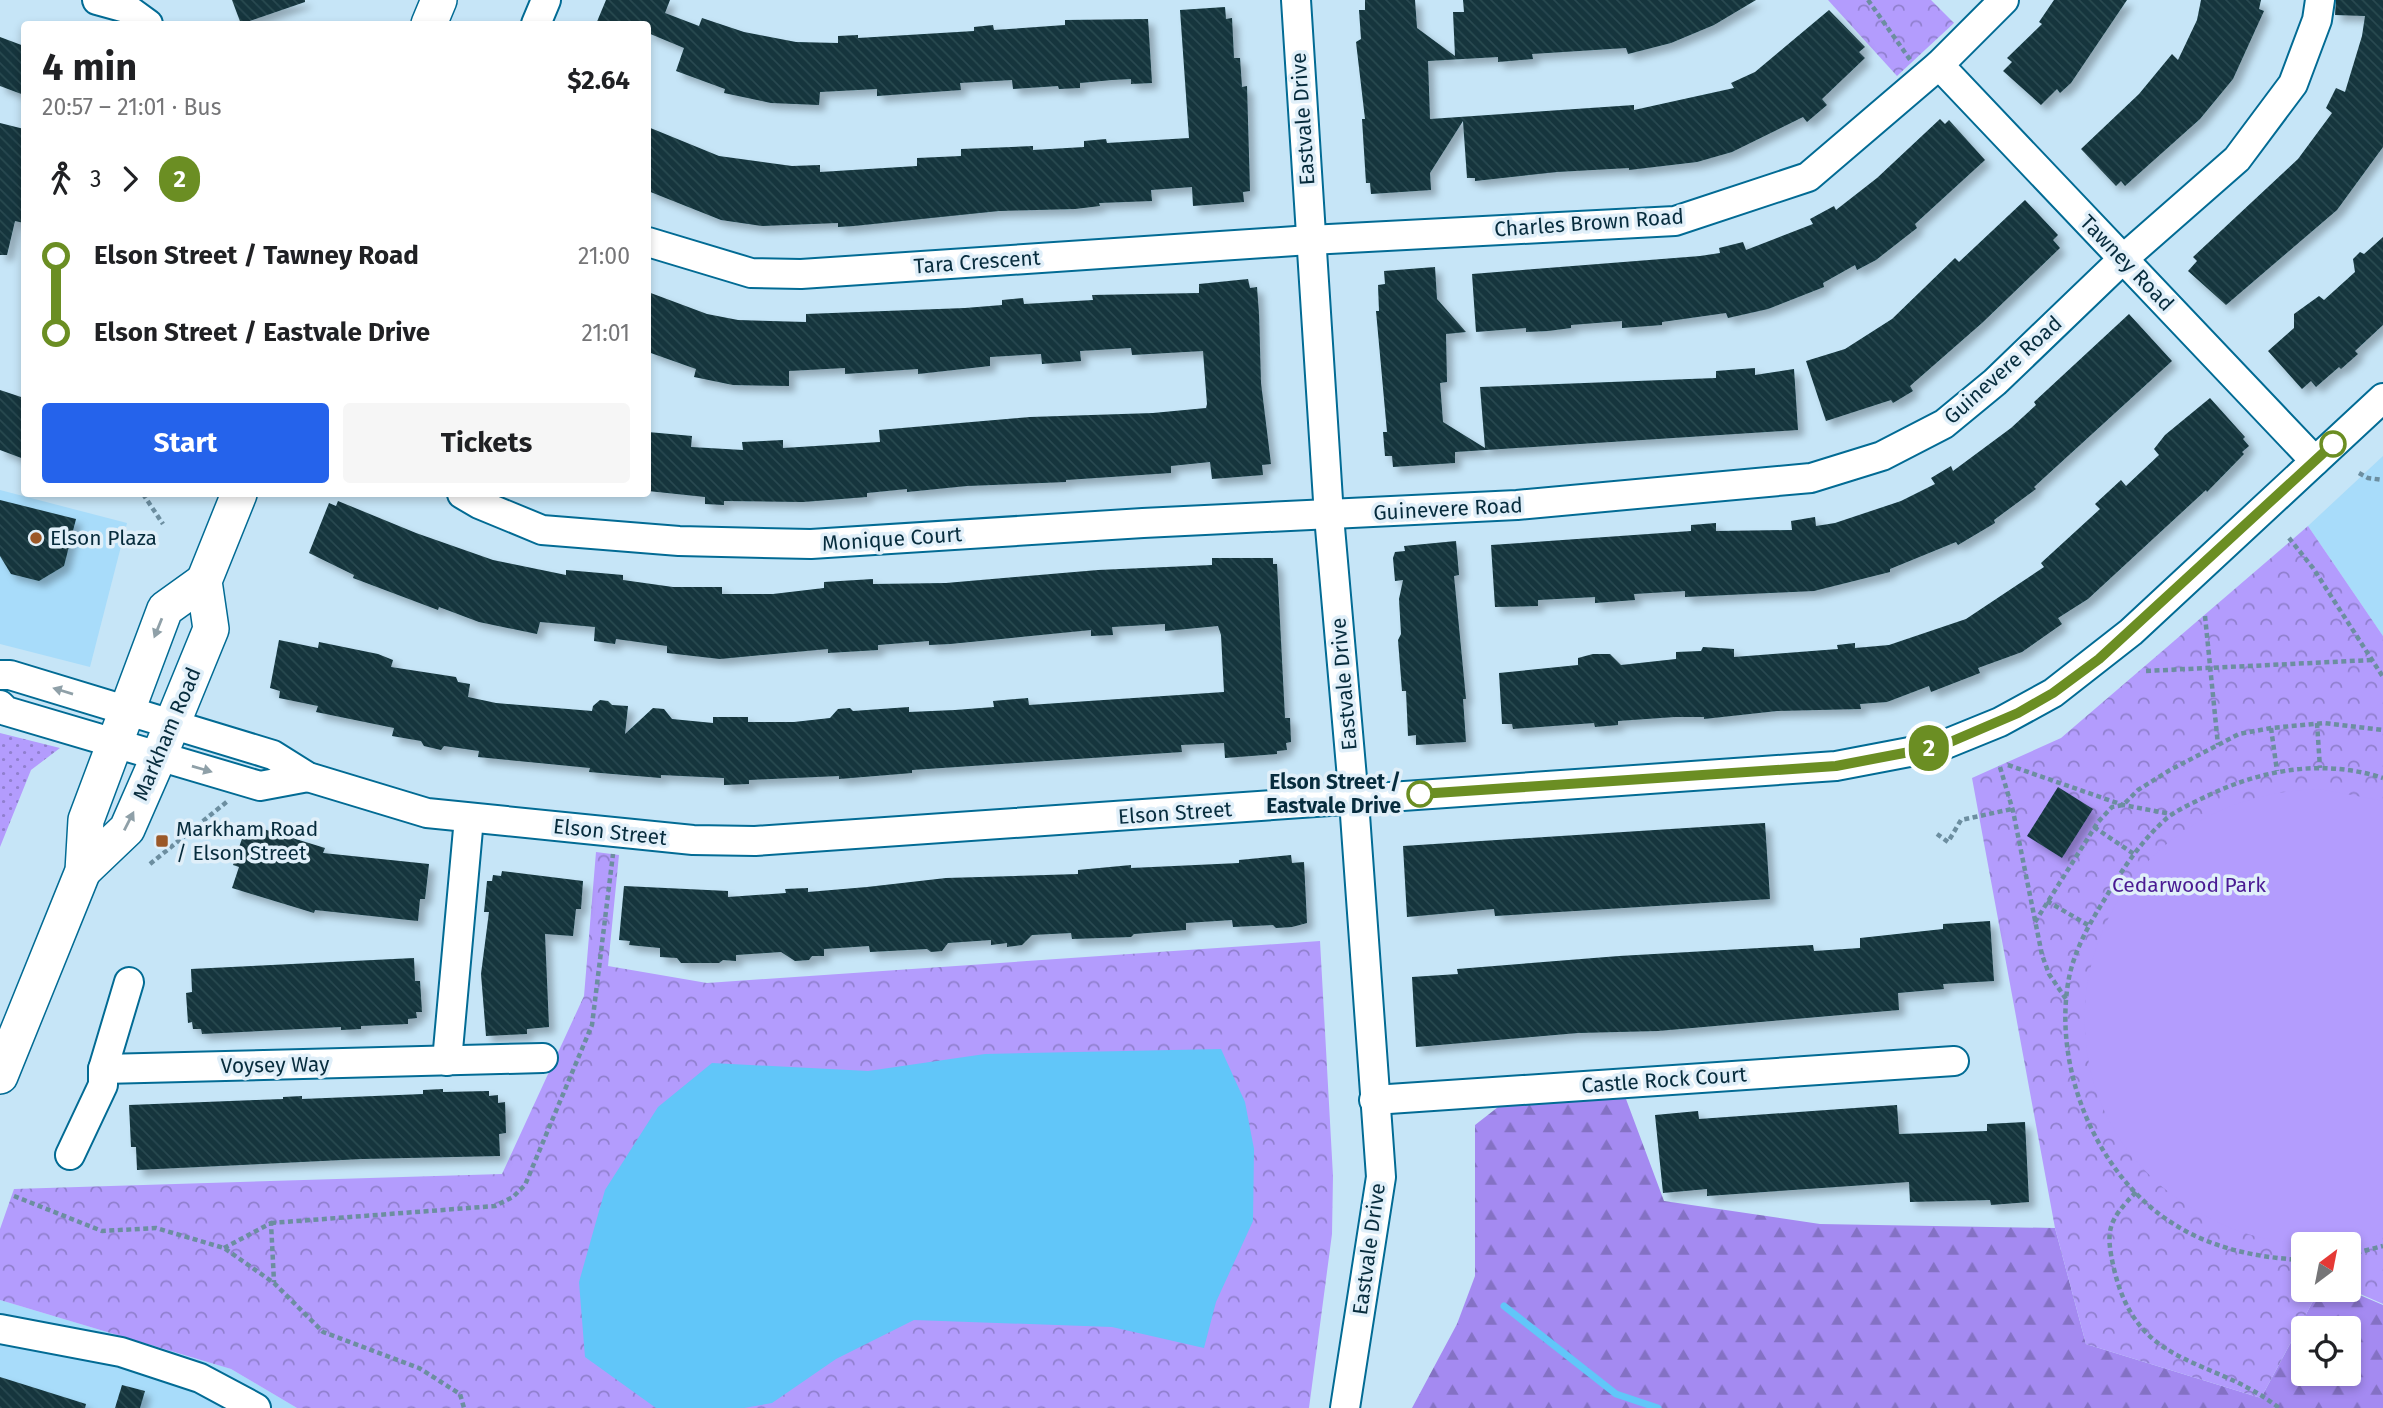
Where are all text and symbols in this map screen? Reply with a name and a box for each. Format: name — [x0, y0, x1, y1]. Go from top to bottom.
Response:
text: 4 min — [42, 44, 137, 90]
street label: Eastvale Drive — [1285, 52, 1321, 186]
text: $2.64 — [567, 65, 630, 96]
text: 20:57 – 21:01 · Bus — [42, 93, 222, 121]
icon: walk — [42, 160, 80, 198]
icon: forward — [111, 160, 149, 198]
text: 3 — [90, 165, 101, 193]
text: 2 — [173, 165, 186, 193]
street label: Charles Brown Road — [1493, 203, 1685, 243]
street label: Tawney Road — [2075, 209, 2179, 317]
text: Elson Street / Tawney Road — [94, 240, 419, 271]
text: 21:00 — [578, 242, 630, 270]
street label: Tara Crescent — [913, 245, 1042, 279]
street label: Guinevere Road — [1939, 310, 2067, 430]
text: Elson Street / Eastvale Drive — [94, 317, 430, 348]
text: 21:01 — [581, 319, 630, 347]
button: Start — [42, 403, 329, 483]
button: Tickets — [343, 403, 630, 483]
unlabelled marker — [2320, 431, 2346, 457]
street label: Guinevere Road — [1373, 492, 1523, 526]
street label: Monique Court — [821, 521, 963, 557]
place label: Elson Plaza — [50, 525, 157, 551]
marker: Elson Plaza — [28, 530, 44, 546]
one-way arrow — [152, 617, 163, 638]
street label: Eastvale Drive — [1325, 617, 1363, 751]
street label: Markham Road — [127, 663, 207, 805]
one-way arrow — [52, 685, 73, 695]
line badge: 2 — [1906, 725, 1952, 771]
text: 2 — [1923, 734, 1935, 762]
one-way arrow — [192, 764, 213, 774]
place label: Elson Street / Eastvale Drive — [1266, 769, 1401, 819]
marker: Elson Street / Eastvale Drive — [1407, 781, 1433, 807]
street label: Elson Street — [1117, 796, 1233, 830]
one-way arrow — [122, 811, 134, 831]
street label: Elson Street — [552, 813, 669, 851]
place label: Markham Road / Elson Street — [176, 816, 318, 866]
marker: Markham Road / Elson Street — [154, 833, 170, 849]
park label: Cedarwood Park — [2112, 872, 2266, 898]
street label: Voysey Way — [220, 1051, 330, 1079]
street label: Castle Rock Court — [1581, 1061, 1748, 1099]
street label: Eastvale Drive — [1347, 1181, 1391, 1317]
north arrow — [2291, 1232, 2361, 1302]
map controls — [2291, 1232, 2361, 1386]
button: locate — [2291, 1316, 2361, 1386]

